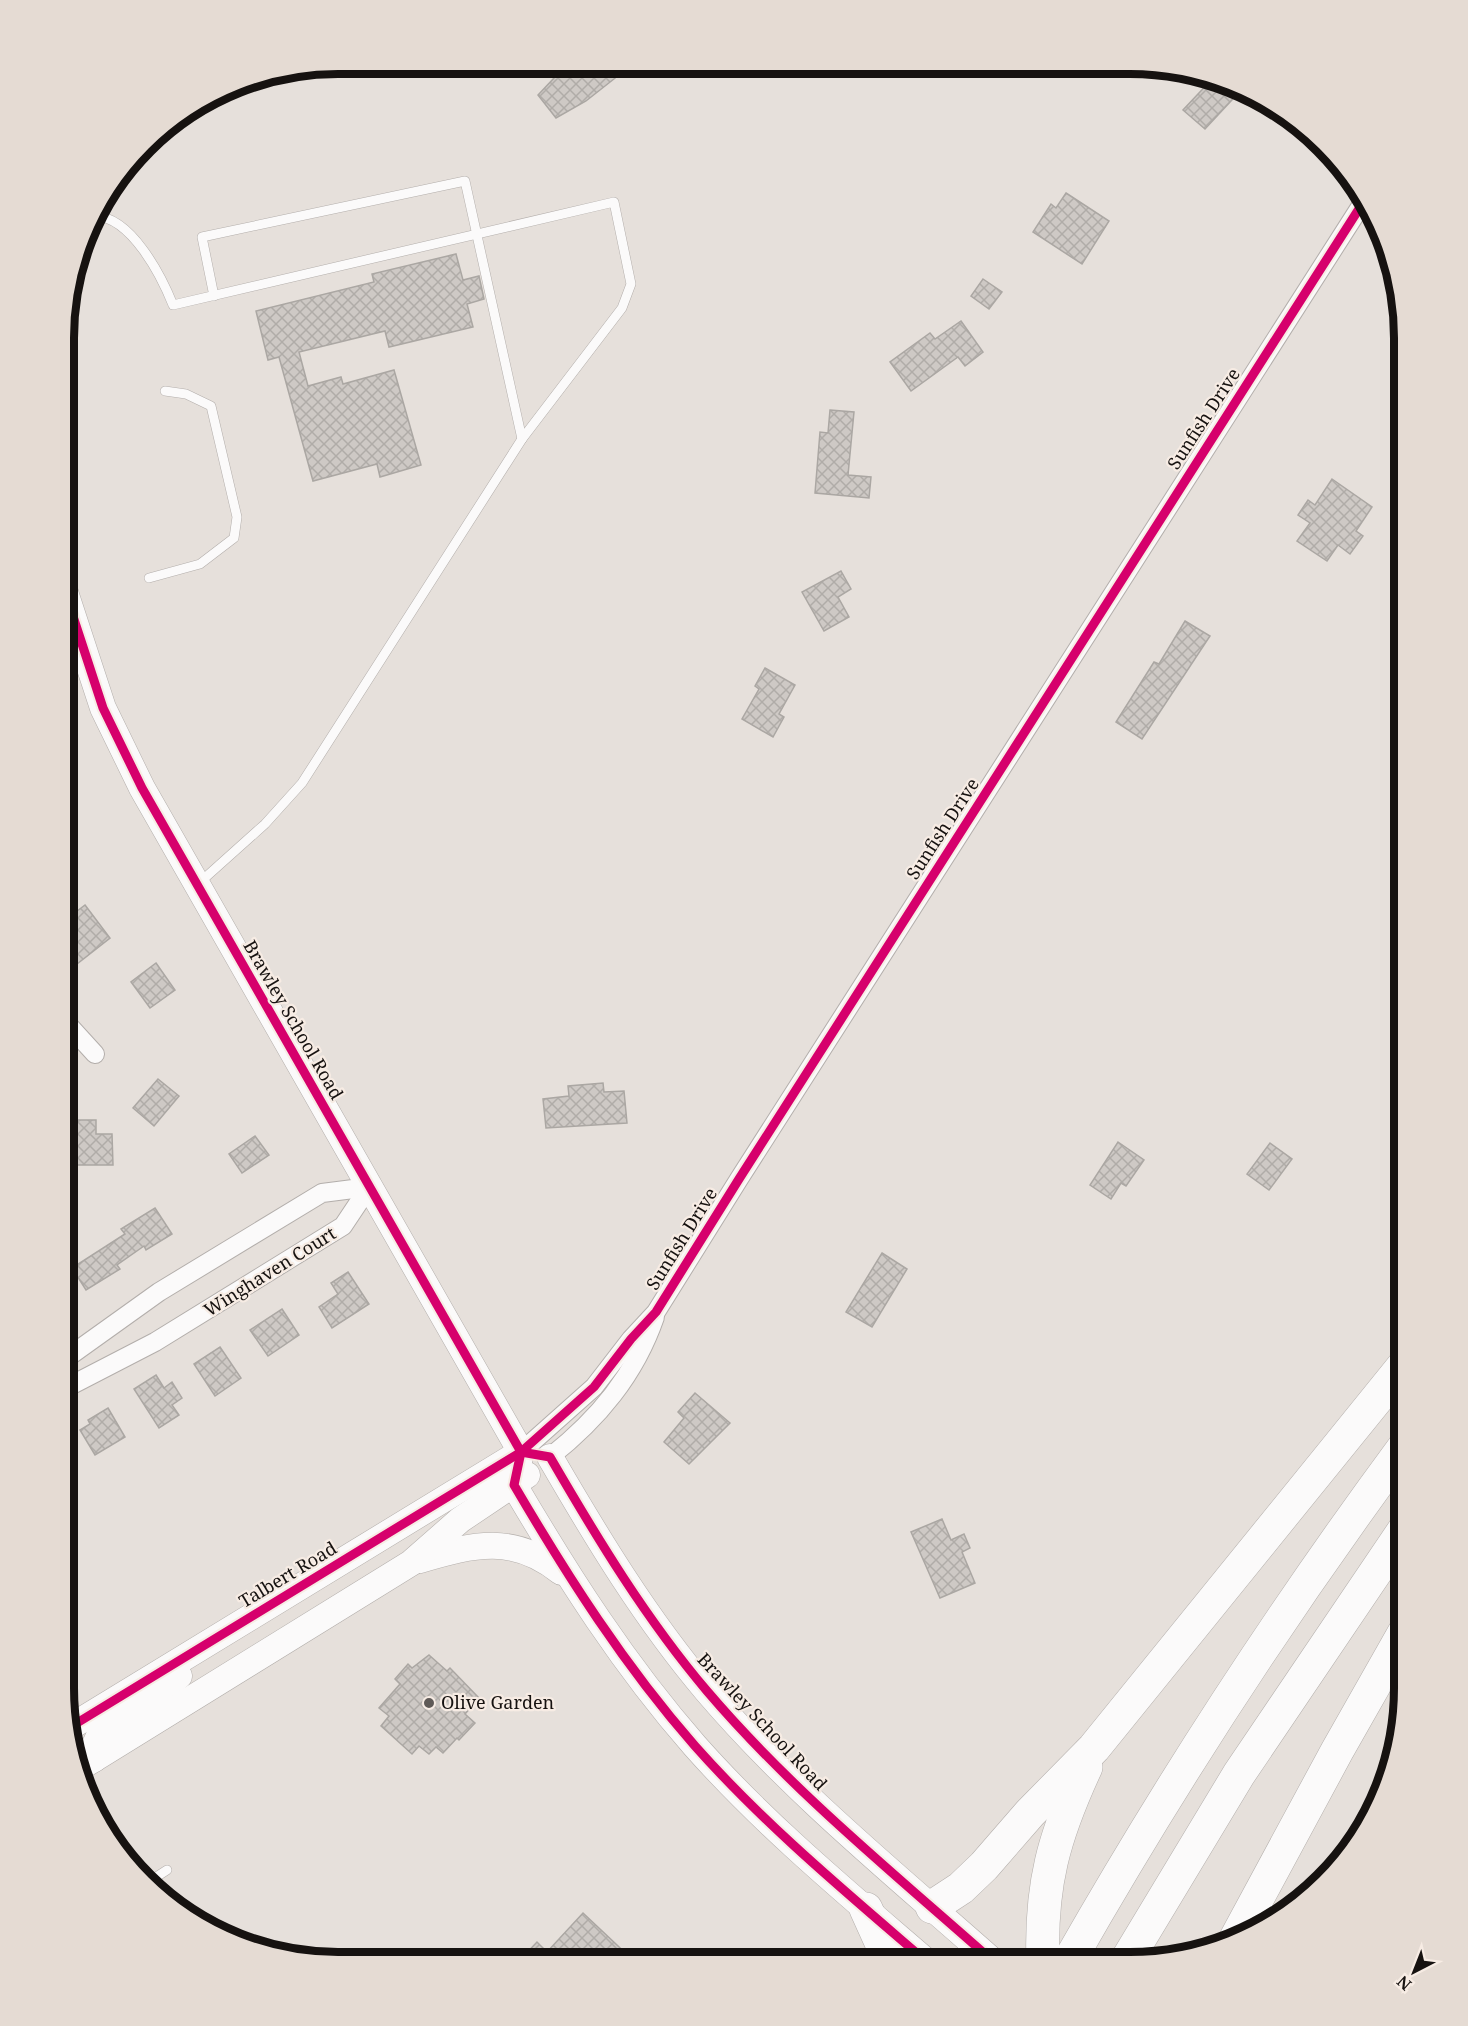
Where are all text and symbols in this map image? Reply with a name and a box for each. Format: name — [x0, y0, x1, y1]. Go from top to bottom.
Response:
street label: Sunfish Drive — [1161, 363, 1245, 474]
street label: Sunfish Drive — [900, 773, 984, 884]
street label: Brawley School Road — [238, 936, 349, 1103]
street label: Sunfish Drive — [640, 1183, 722, 1294]
street label: Winghaven Court — [199, 1221, 340, 1321]
street label: Talbert Road — [234, 1536, 341, 1613]
street label: Brawley School Road — [693, 1647, 833, 1795]
place label: Olive Garden — [441, 1690, 555, 1714]
marker: Olive Garden — [422, 1696, 436, 1710]
north arrow — [1384, 1942, 1444, 2002]
text: N — [1392, 1970, 1416, 1996]

